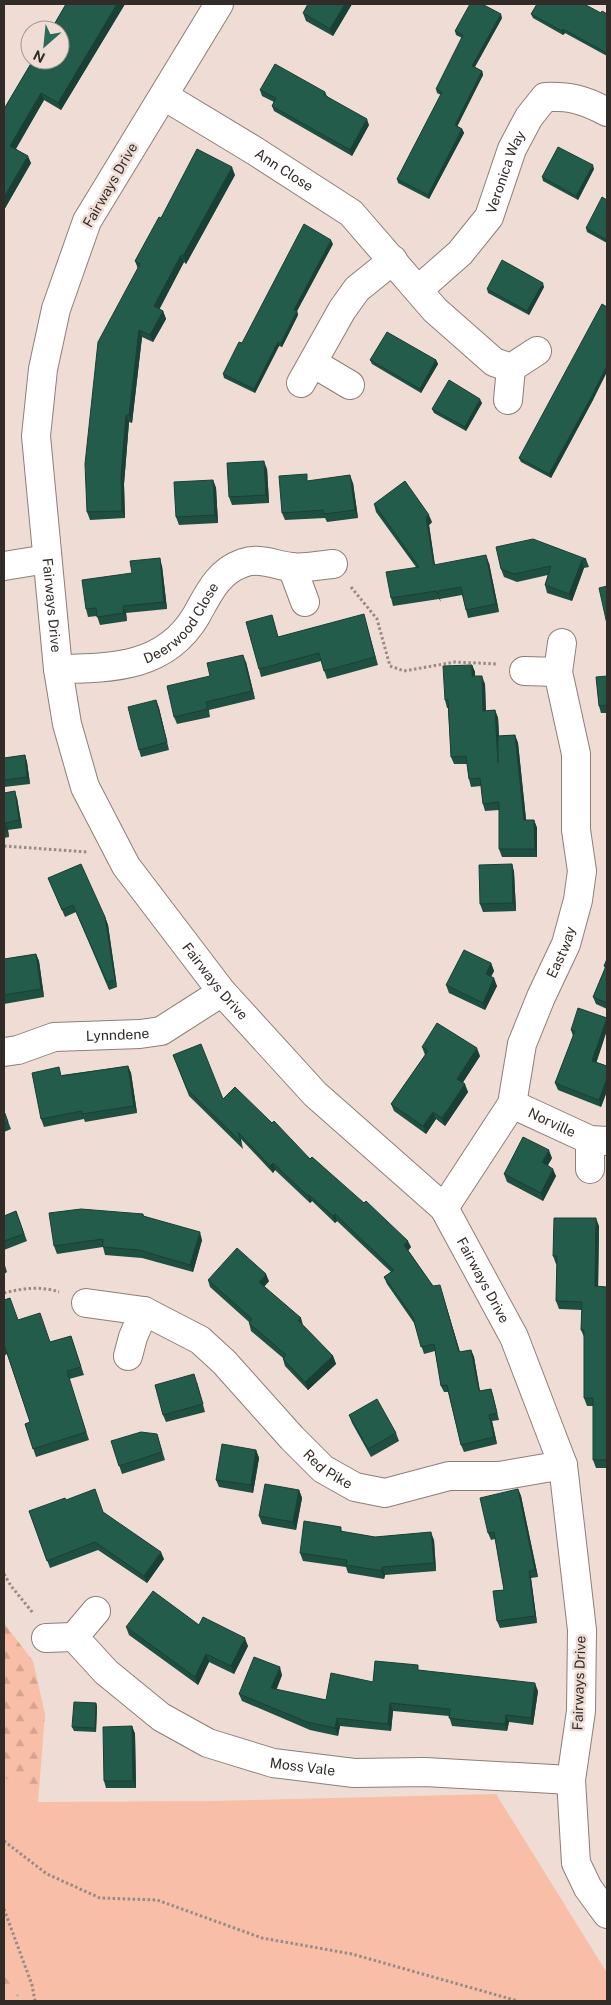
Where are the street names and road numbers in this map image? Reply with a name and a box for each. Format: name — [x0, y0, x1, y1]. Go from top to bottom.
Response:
street label: Veronica Way — [483, 127, 529, 216]
street label: Fairways Drive — [79, 140, 141, 230]
street label: Ann Close — [252, 145, 316, 194]
street label: Fairways Drive — [40, 557, 64, 653]
street label: Deerwood Close — [141, 579, 222, 666]
street label: Eastway — [543, 924, 579, 981]
street label: Fairways Drive — [179, 939, 251, 1023]
street label: Lynndene — [86, 1025, 150, 1044]
street label: Norville — [526, 1105, 578, 1140]
street label: Fairways Drive — [454, 1235, 513, 1326]
street label: Red Pike — [300, 1446, 355, 1492]
street label: Fairways Drive — [569, 1635, 589, 1731]
street label: Moss Vale — [269, 1755, 336, 1779]

